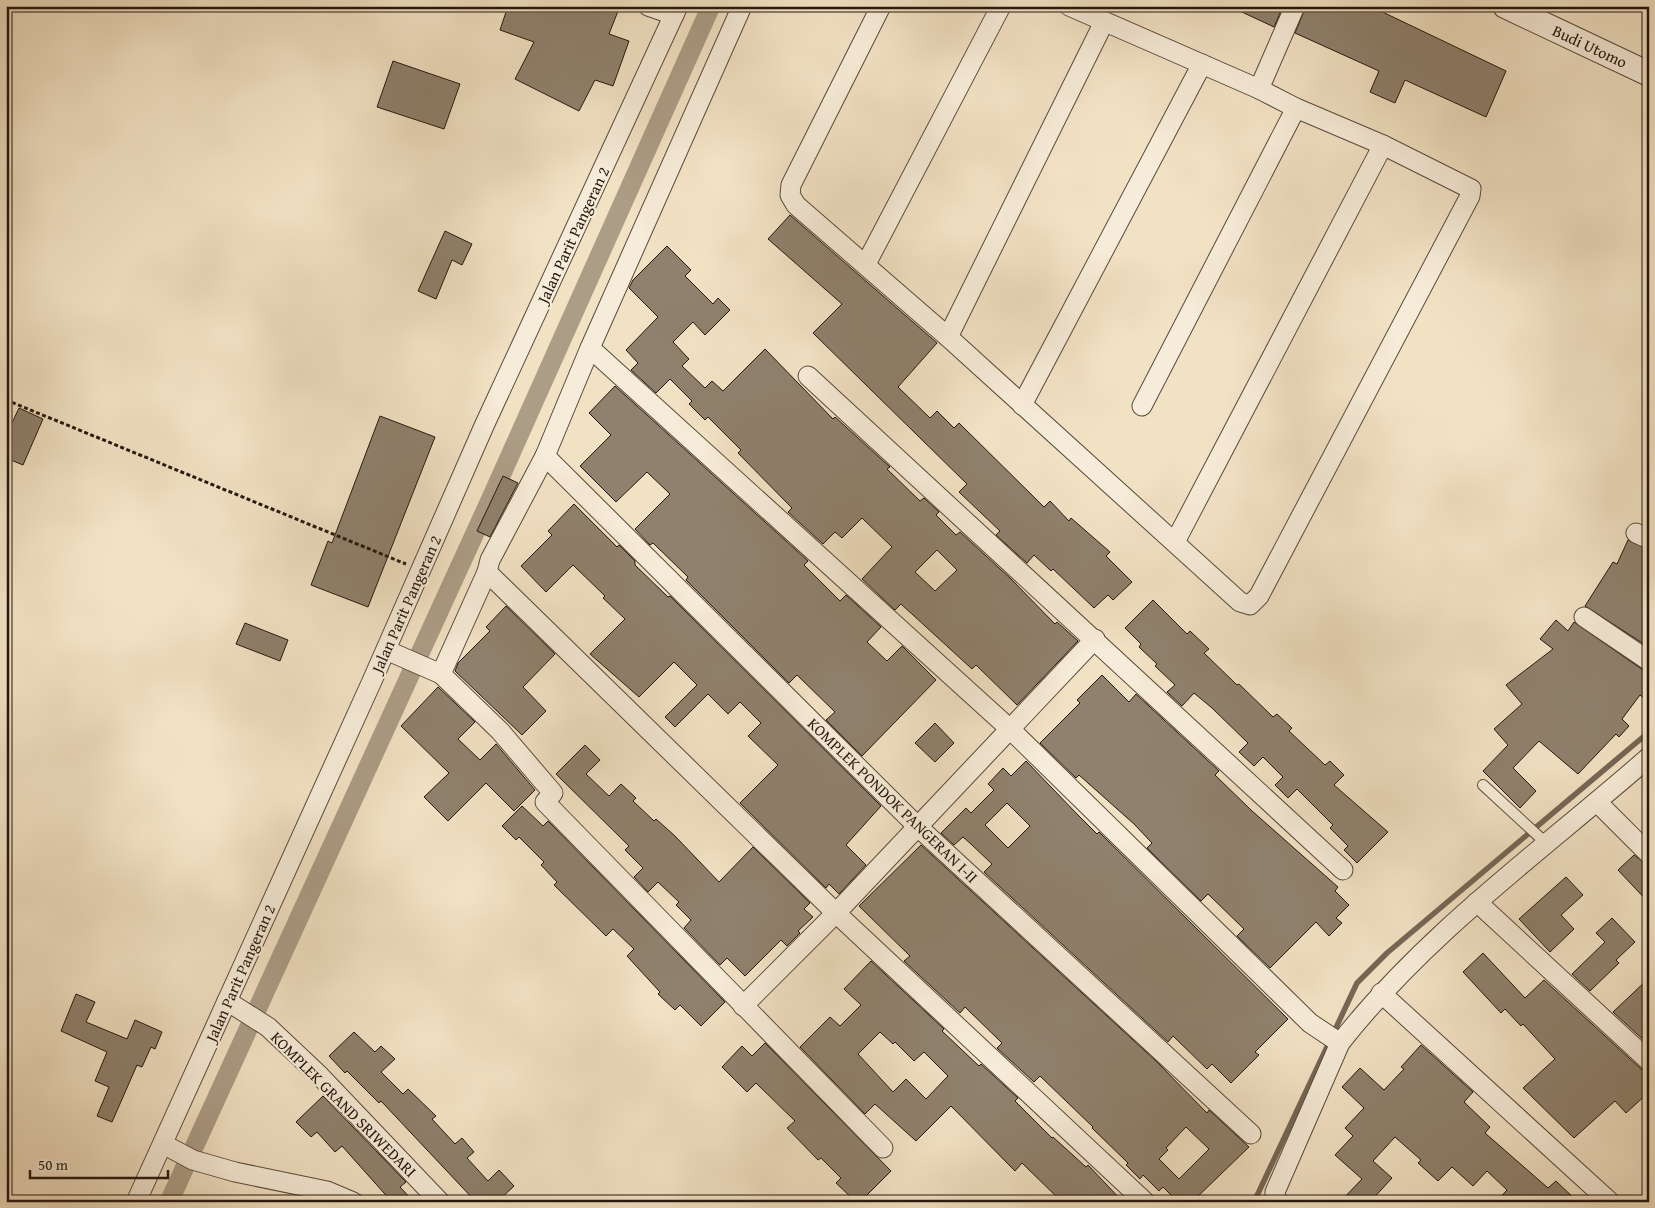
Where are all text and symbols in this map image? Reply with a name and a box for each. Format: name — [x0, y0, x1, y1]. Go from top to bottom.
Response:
street label: Budi Utomo — [1549, 18, 1631, 74]
street label: Jalan Parit Pangeran 2 — [530, 163, 615, 309]
street label: Jalan Parit Pangeran 2 — [364, 531, 447, 679]
street label: KOMPLEK PONDOK PANGERAN I-II — [802, 712, 984, 888]
street label: Jalan Parit Pangeran 2 — [198, 900, 281, 1048]
street label: KOMPLEK GRAND SRIWEDARI — [265, 1025, 423, 1183]
scale bar — [30, 1148, 168, 1180]
text: 50 m — [38, 1154, 69, 1175]

